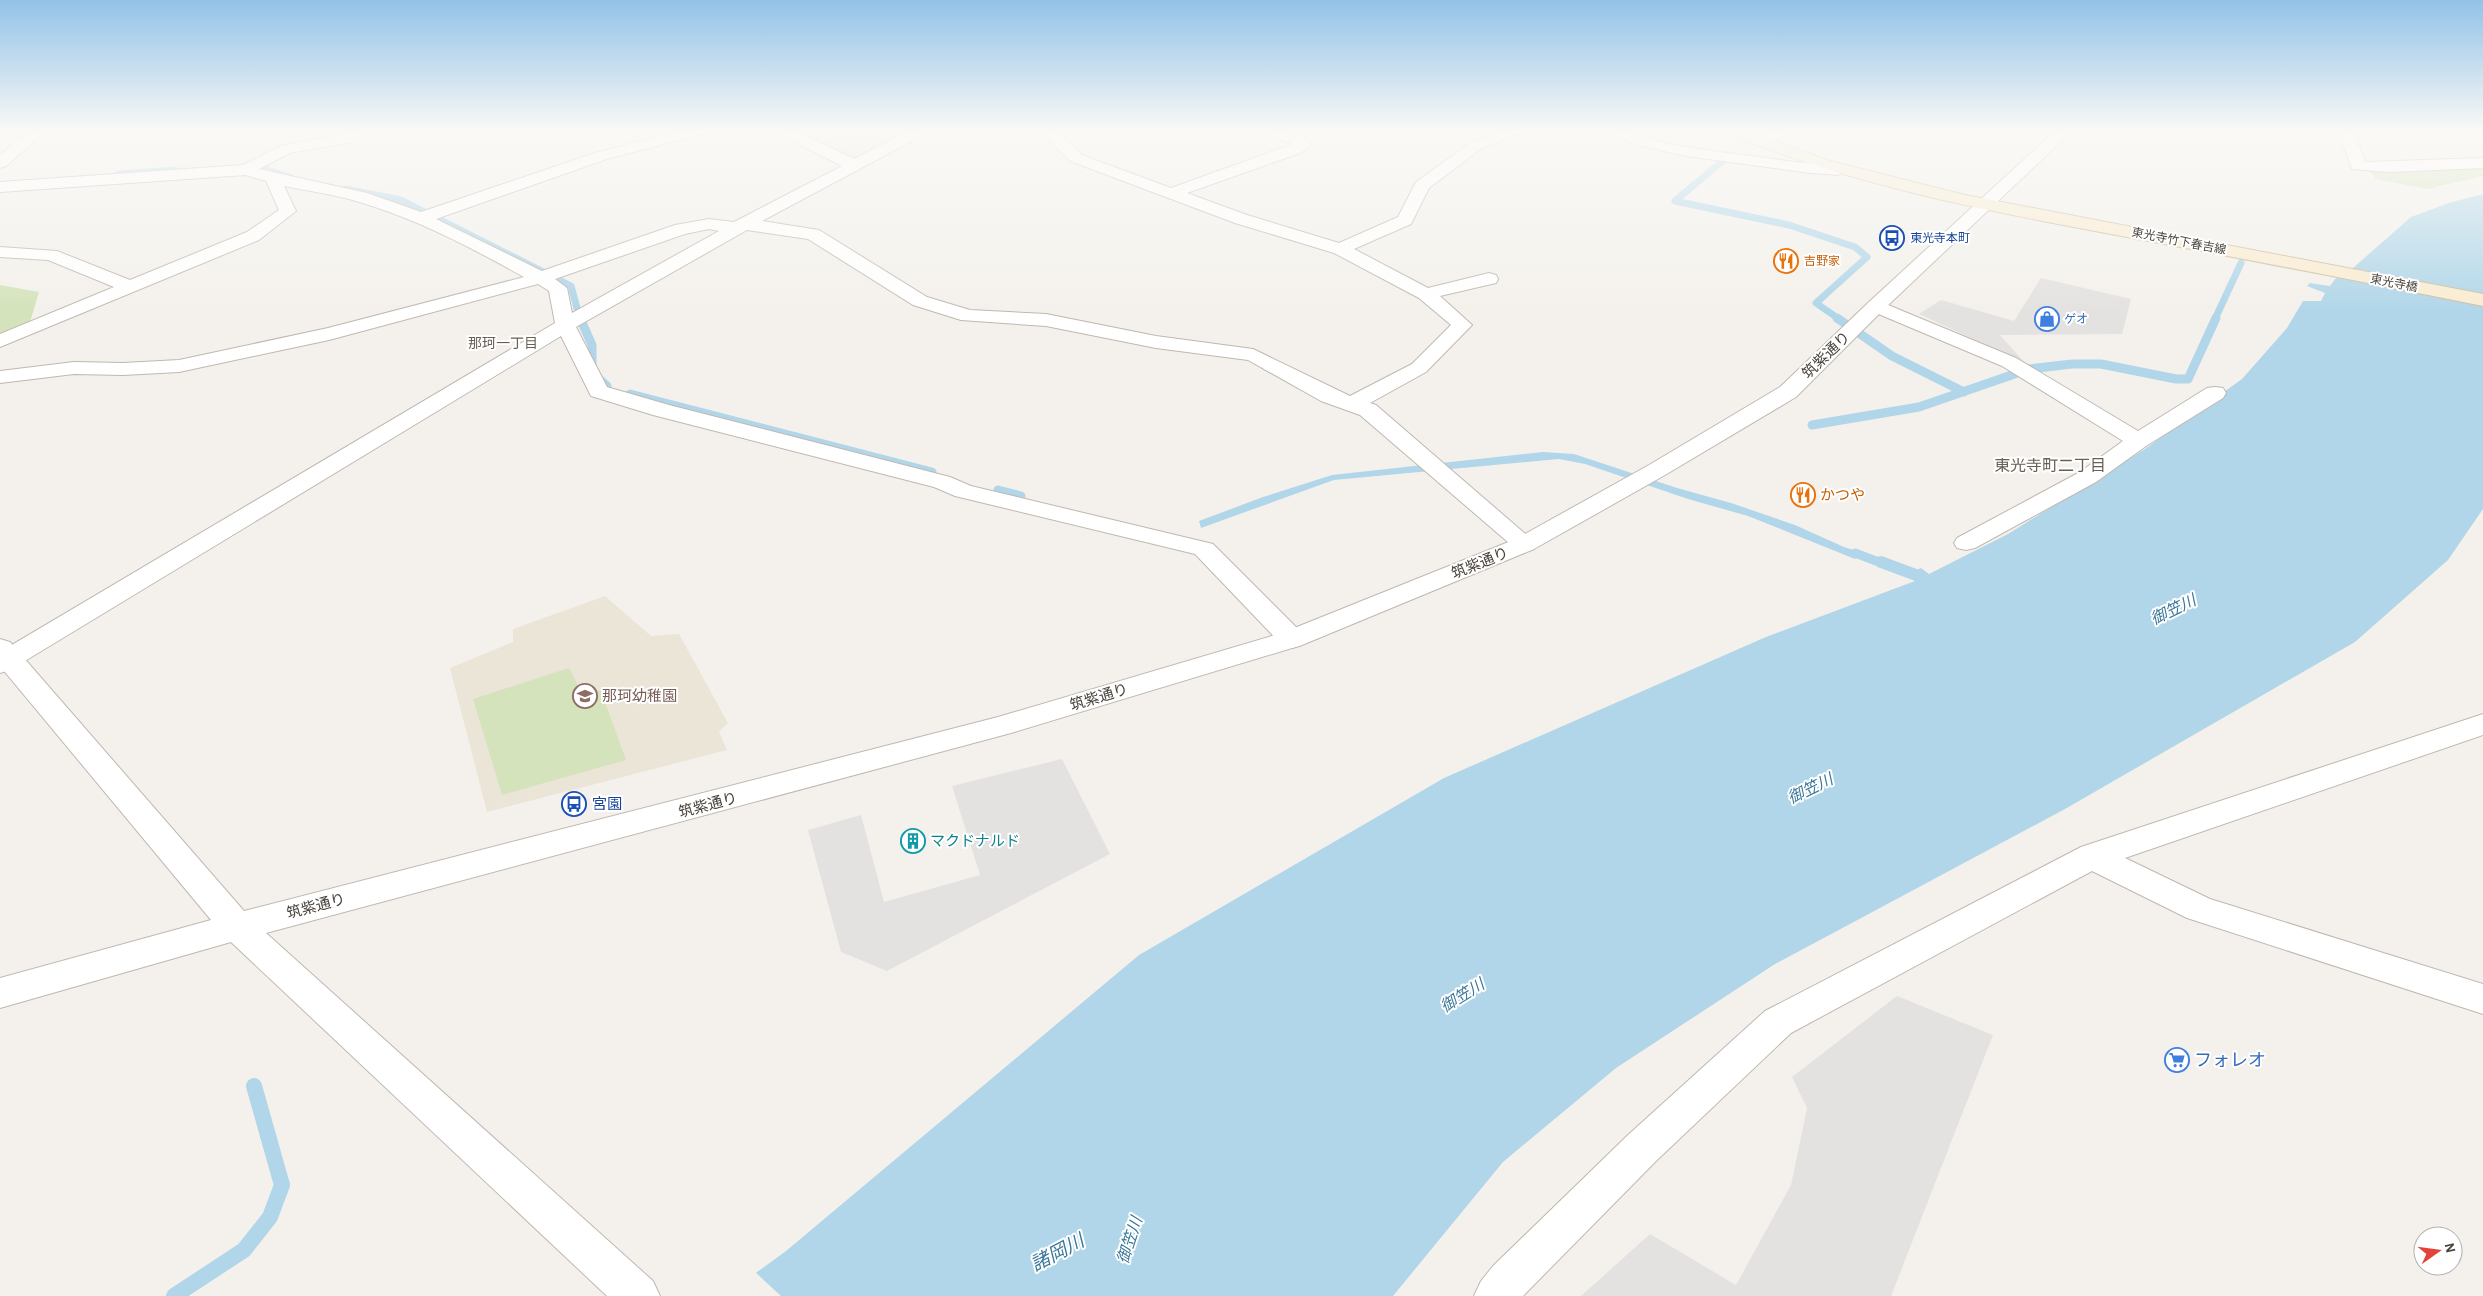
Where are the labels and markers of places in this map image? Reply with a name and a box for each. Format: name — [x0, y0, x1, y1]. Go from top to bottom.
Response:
bus stop icon: 東光寺本町 — [1879, 225, 1905, 251]
place label: 東光寺本町 — [1910, 232, 1970, 244]
restaurant icon: 吉野家 — [1773, 248, 1799, 274]
place label: 吉野家 — [1804, 254, 1840, 267]
shop icon: ゲオ — [2034, 306, 2060, 332]
place label: ゲオ — [2064, 313, 2088, 325]
restaurant icon: かつや — [1790, 482, 1816, 508]
place label: かつや — [1820, 487, 1865, 503]
school or university icon: 那珂幼稚園 — [572, 683, 598, 709]
place label: 那珂幼稚園 — [602, 688, 677, 704]
bus stop icon: 宮園 — [561, 791, 587, 817]
place label: 宮園 — [592, 796, 622, 812]
building icon: マクドナルド — [900, 828, 926, 854]
place label: マクドナルド — [930, 833, 1020, 849]
supermarket icon: フォレオ — [2164, 1047, 2190, 1073]
place label: フォレオ — [2194, 1052, 2266, 1070]

